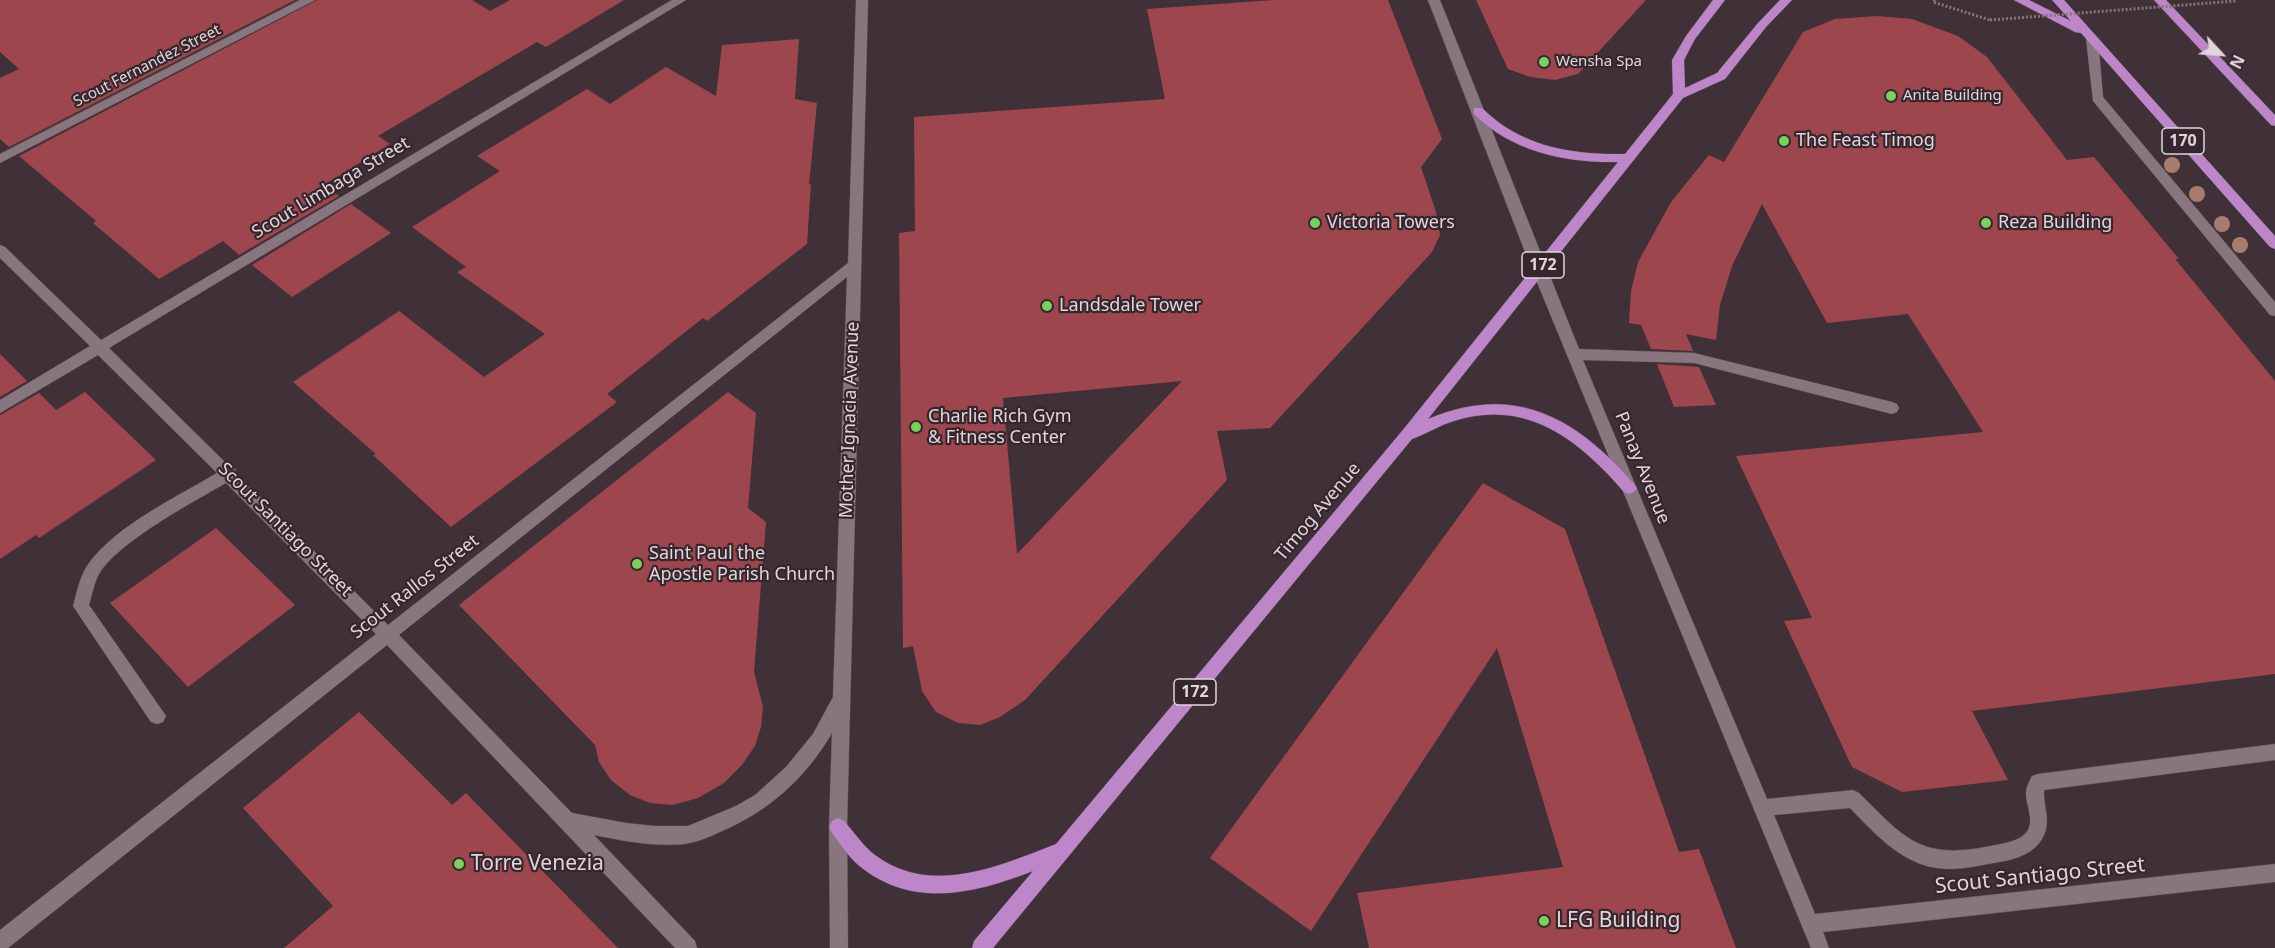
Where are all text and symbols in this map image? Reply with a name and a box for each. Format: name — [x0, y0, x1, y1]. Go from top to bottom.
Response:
street label: Scout Fernandez Street — [70, 21, 224, 111]
north arrow — [2191, 24, 2251, 84]
text: N — [2224, 51, 2250, 73]
place label: Wensha Spa — [1556, 53, 1642, 71]
marker: Wensha Spa — [1537, 55, 1551, 69]
place label: Anita Building — [1903, 87, 2002, 105]
marker: Anita Building — [1884, 89, 1898, 103]
road number: 170 — [2162, 128, 2204, 154]
place label: The Feast Timog — [1796, 130, 1935, 152]
street label: Scout Limbaga Street — [248, 132, 414, 244]
marker: The Feast Timog — [1777, 134, 1791, 148]
place label: Victoria Towers — [1327, 212, 1455, 234]
place label: Reza Building — [1998, 212, 2112, 234]
marker: Victoria Towers — [1308, 216, 1322, 230]
marker: Reza Building — [1979, 216, 1993, 230]
road number: 172 — [1522, 252, 1564, 278]
place label: Landsdale Tower — [1059, 295, 1201, 317]
marker: Landsdale Tower — [1040, 299, 1054, 313]
street label: Mother Ignacia Avenue — [836, 321, 864, 519]
place label: Charlie Rich Gym & Fitness Center — [928, 406, 1072, 448]
street label: Panay Avenue — [1610, 409, 1674, 527]
marker: Charlie Rich Gym & Fitness Center — [909, 420, 923, 434]
street label: Scout Santiago Street — [213, 458, 357, 602]
street label: Timog Avenue — [1271, 459, 1365, 565]
street label: Scout Rallos Street — [347, 530, 483, 644]
place label: Saint Paul the Apostle Parish Church — [649, 543, 835, 586]
marker: Saint Paul the Apostle Parish Church — [630, 557, 644, 571]
road number: 172 — [1174, 679, 1216, 705]
place label: Torre Venezia — [471, 851, 604, 877]
street label: Scout Santiago Street — [1934, 852, 2146, 900]
marker: Torre Venezia — [452, 857, 466, 871]
place label: LFG Building — [1556, 908, 1680, 934]
marker: LFG Building — [1537, 914, 1551, 928]

